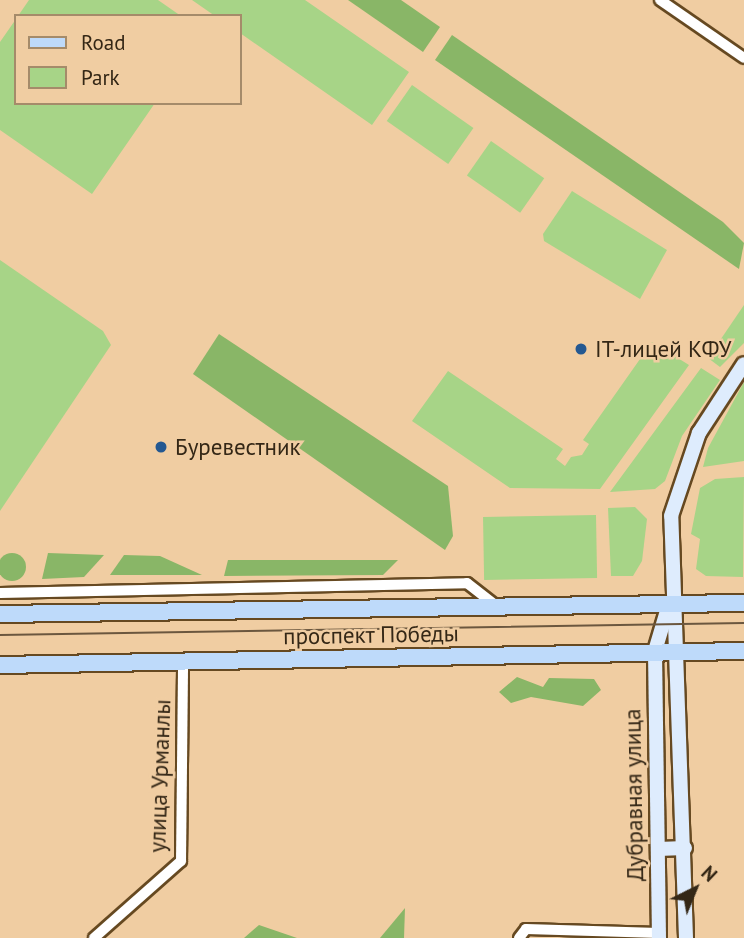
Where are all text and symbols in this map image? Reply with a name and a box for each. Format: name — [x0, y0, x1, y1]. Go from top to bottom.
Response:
legend — [14, 14, 242, 105]
text: Road — [81, 29, 125, 56]
text: Park — [81, 64, 120, 91]
place label: IT-лицей КФУ — [595, 335, 732, 363]
marker: IT-лицей КФУ — [573, 341, 589, 357]
place label: Буревестник — [175, 433, 301, 461]
marker: Буревестник — [153, 439, 169, 455]
street label: проспект Победы — [283, 620, 459, 650]
street label: улица Урманлы — [144, 699, 176, 853]
street label: Дубравная улица — [619, 708, 649, 882]
north arrow — [660, 854, 730, 924]
text: N — [697, 861, 722, 887]

